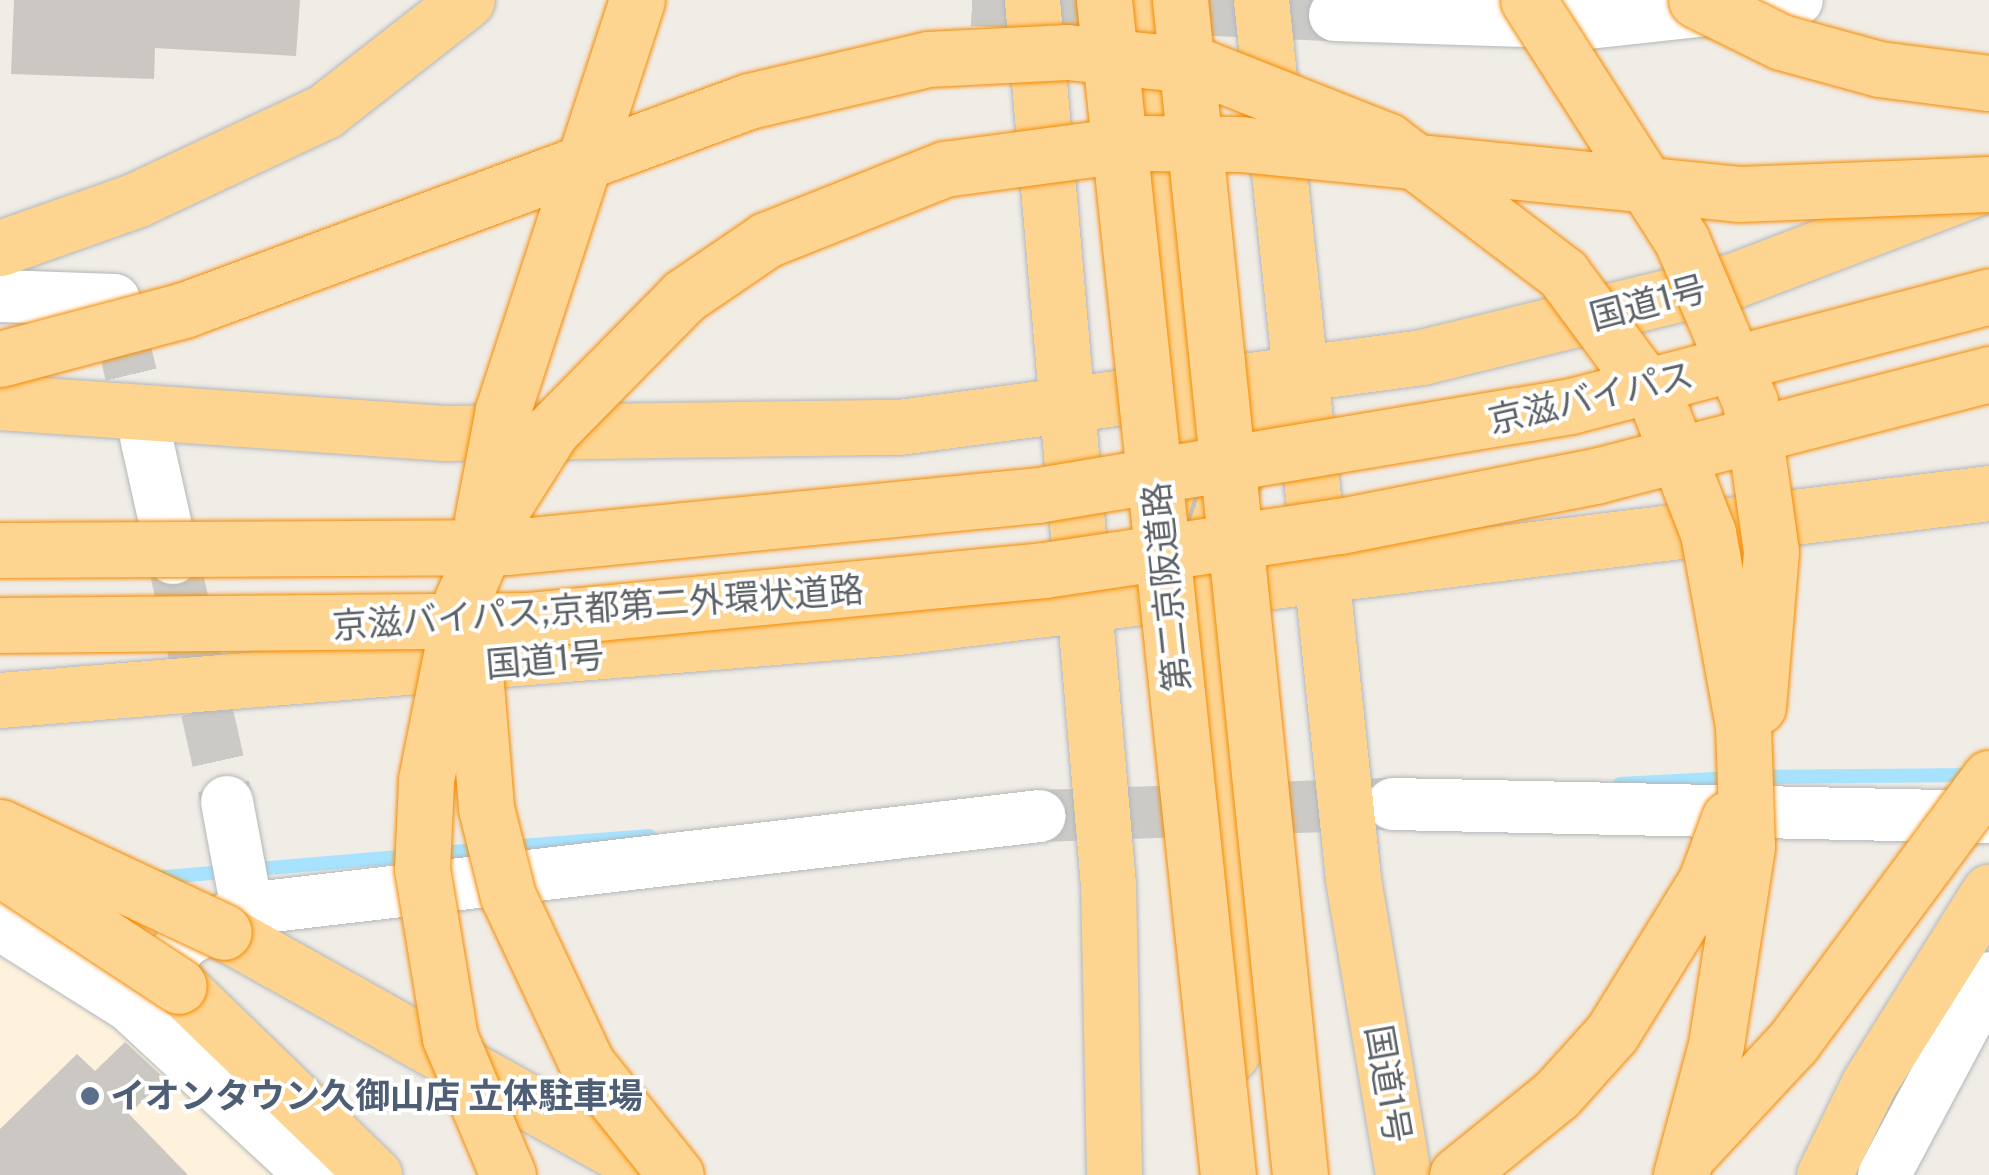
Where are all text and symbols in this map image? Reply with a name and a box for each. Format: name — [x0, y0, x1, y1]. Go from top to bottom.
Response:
street label: 国道1号 — [1585, 267, 1711, 339]
street label: 京滋バイパス — [1484, 354, 1698, 442]
street label: 第二京阪道路 — [1135, 480, 1199, 694]
street label: 京滋バイパス;京都第二外環状道路 — [330, 568, 866, 648]
street label: 国道1号 — [484, 634, 606, 686]
street label: 国道1号 — [1357, 1022, 1419, 1146]
place label: イオンタウン久御山店 立体駐車場 — [110, 1075, 643, 1117]
marker: イオンタウン久御山店 立体駐車場 — [79, 1085, 101, 1107]

